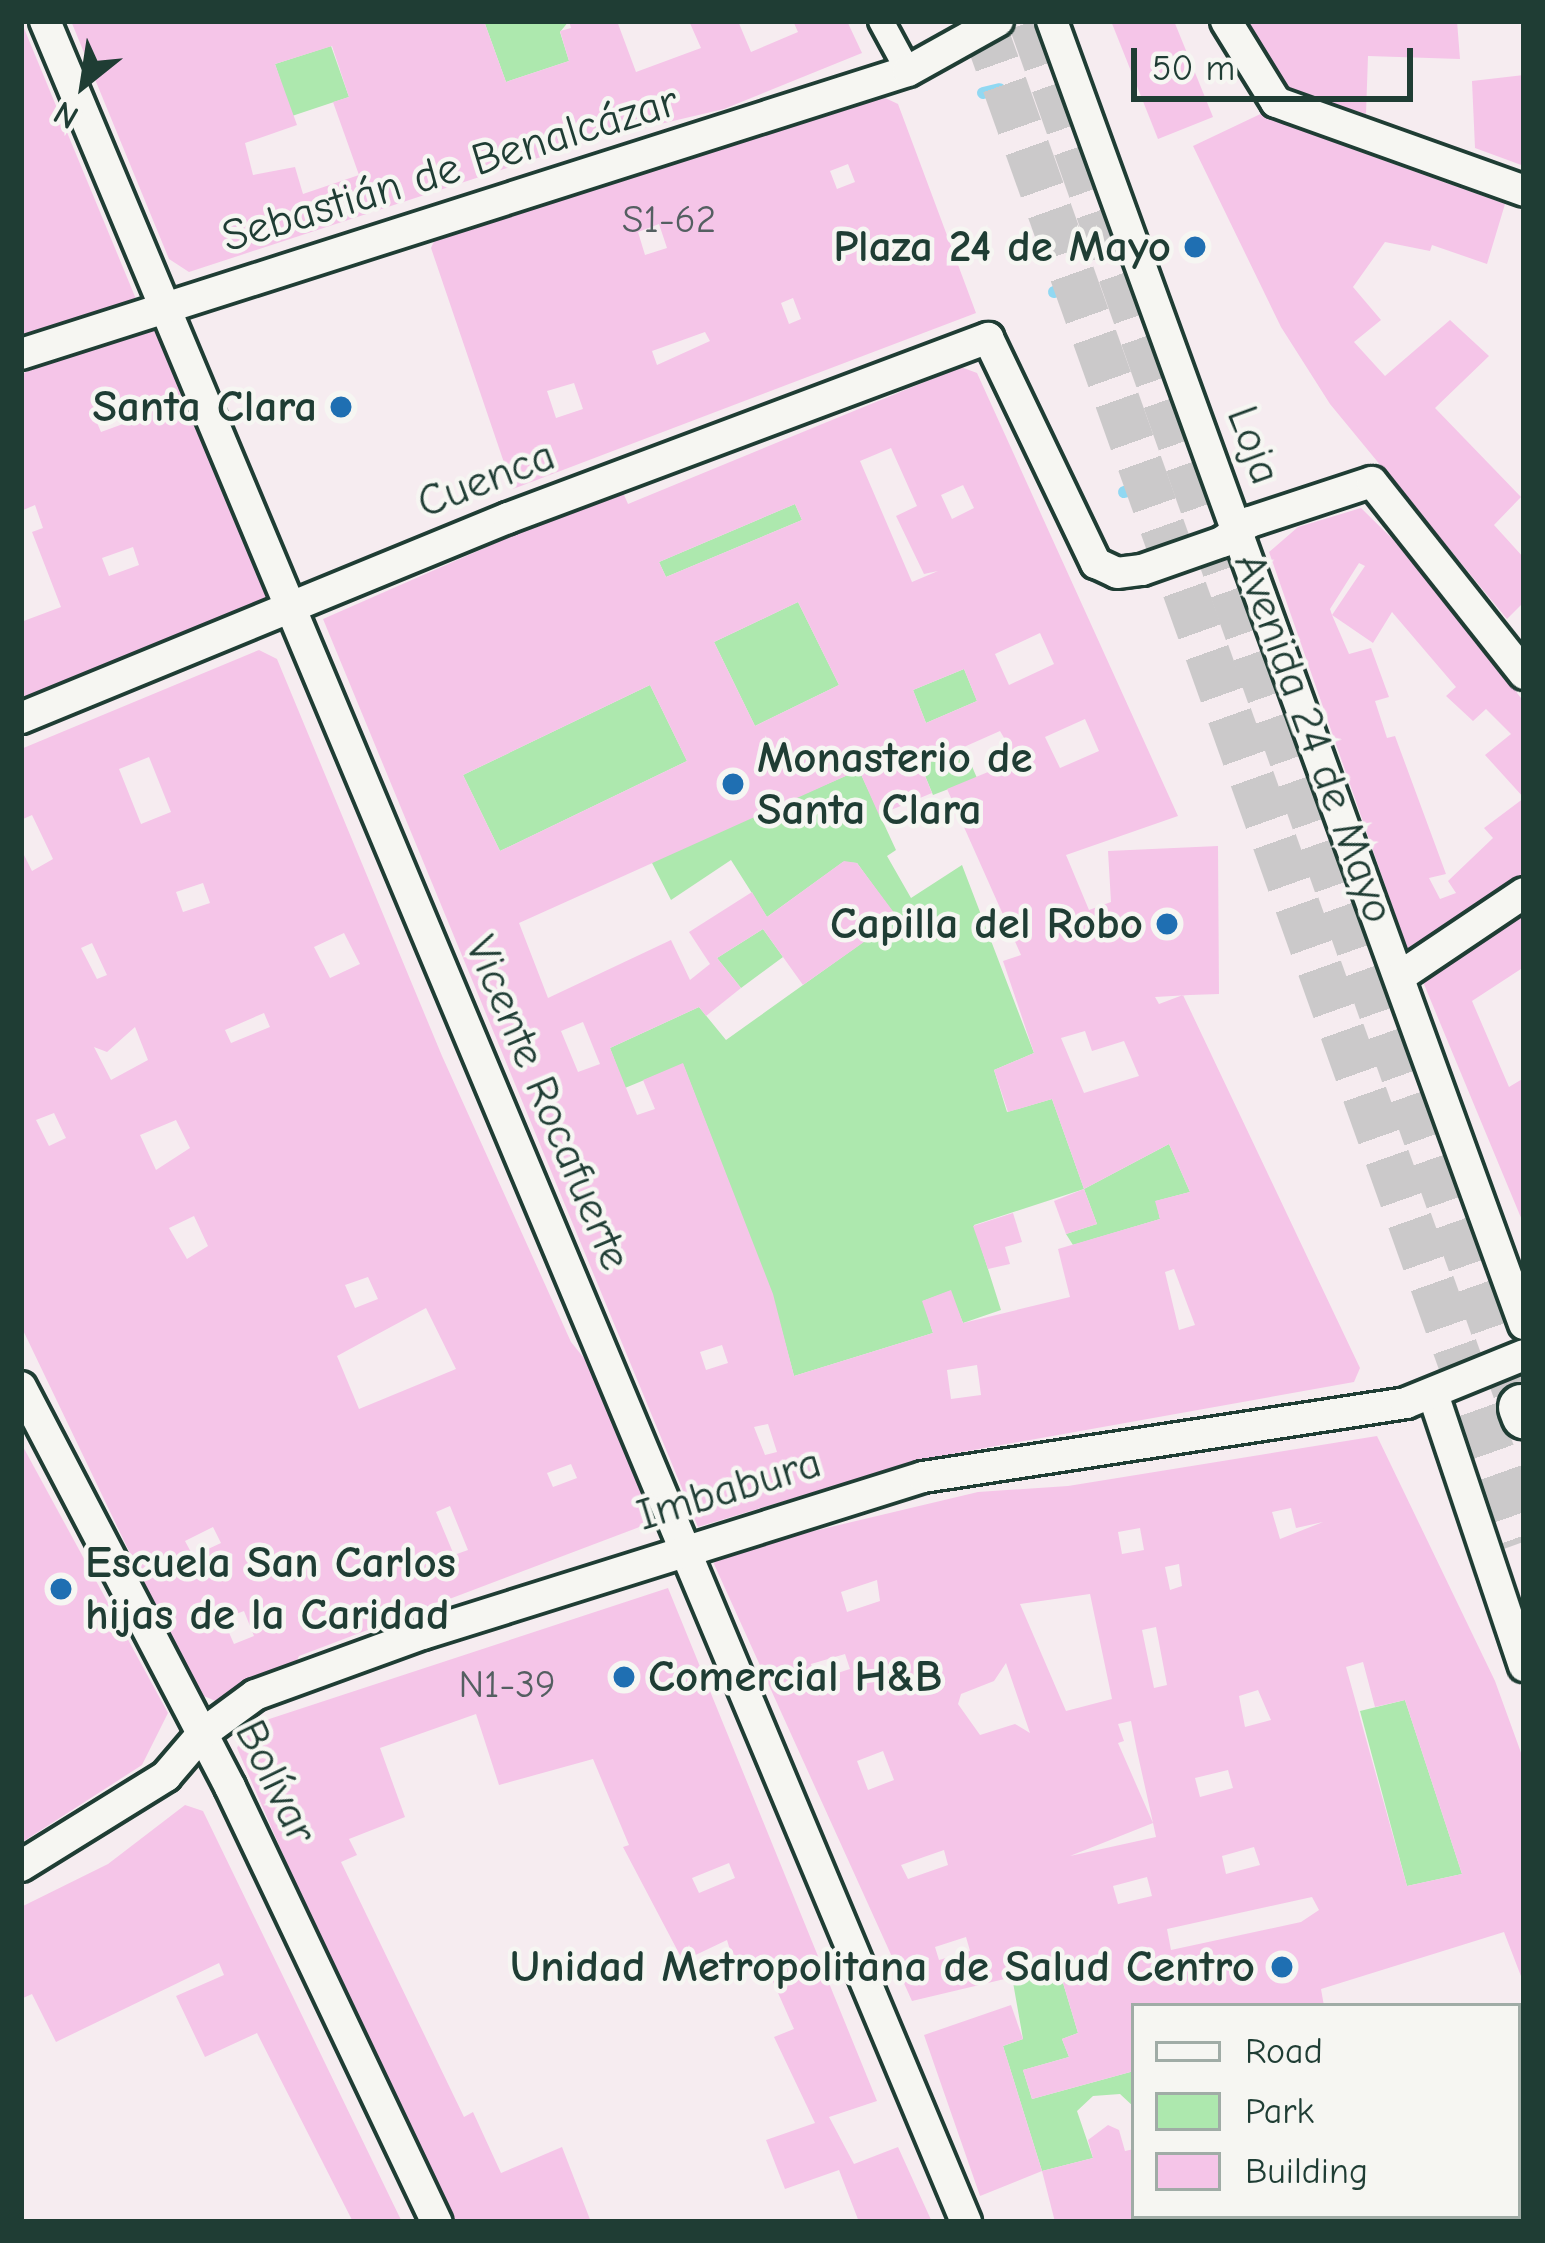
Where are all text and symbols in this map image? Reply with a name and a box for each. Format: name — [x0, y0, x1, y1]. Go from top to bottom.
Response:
north arrow — [24, 24, 144, 144]
scale bar — [1137, 24, 1419, 98]
text: 50 m — [1152, 48, 1235, 89]
street label: Sebastián de Benalcázar — [215, 74, 685, 264]
text: N — [47, 93, 85, 137]
house number: S1-62 — [622, 197, 716, 243]
place label: Plaza 24 de Mayo — [833, 220, 1171, 274]
marker: Plaza 24 de Mayo — [1182, 234, 1208, 260]
place label: Santa Clara — [92, 380, 317, 434]
marker: Santa Clara — [328, 394, 354, 420]
street label: Loja — [1215, 399, 1293, 491]
street label: Cuenca — [410, 428, 562, 530]
street label: Avenida 24 de Mayo — [1222, 546, 1406, 930]
place label: Monasterio de Santa Clara — [757, 731, 1033, 837]
marker: Monasterio de Santa Clara — [720, 771, 746, 797]
place label: Capilla del Robo — [830, 897, 1143, 951]
marker: Capilla del Robo — [1154, 911, 1180, 937]
street label: Vicente Rocafuerte — [453, 928, 643, 1278]
street label: Imbabura — [631, 1435, 827, 1543]
place label: Escuela San Carlos hijas de la Caridad — [85, 1536, 456, 1642]
marker: Escuela San Carlos hijas de la Caridad — [48, 1576, 74, 1602]
place label: Comercial H&B — [648, 1650, 942, 1704]
house number: N1-39 — [458, 1662, 556, 1708]
marker: Comercial H&B — [611, 1664, 637, 1690]
street label: Bolívar — [223, 1711, 329, 1853]
place label: Unidad Metropolitana de Salud Centro — [510, 1940, 1255, 1994]
marker: Unidad Metropolitana de Salud Centro — [1266, 1951, 1298, 1983]
legend — [1131, 2003, 1521, 2219]
text: Road — [1245, 2031, 1323, 2072]
text: Park — [1245, 2091, 1314, 2132]
text: Building — [1245, 2151, 1368, 2192]

